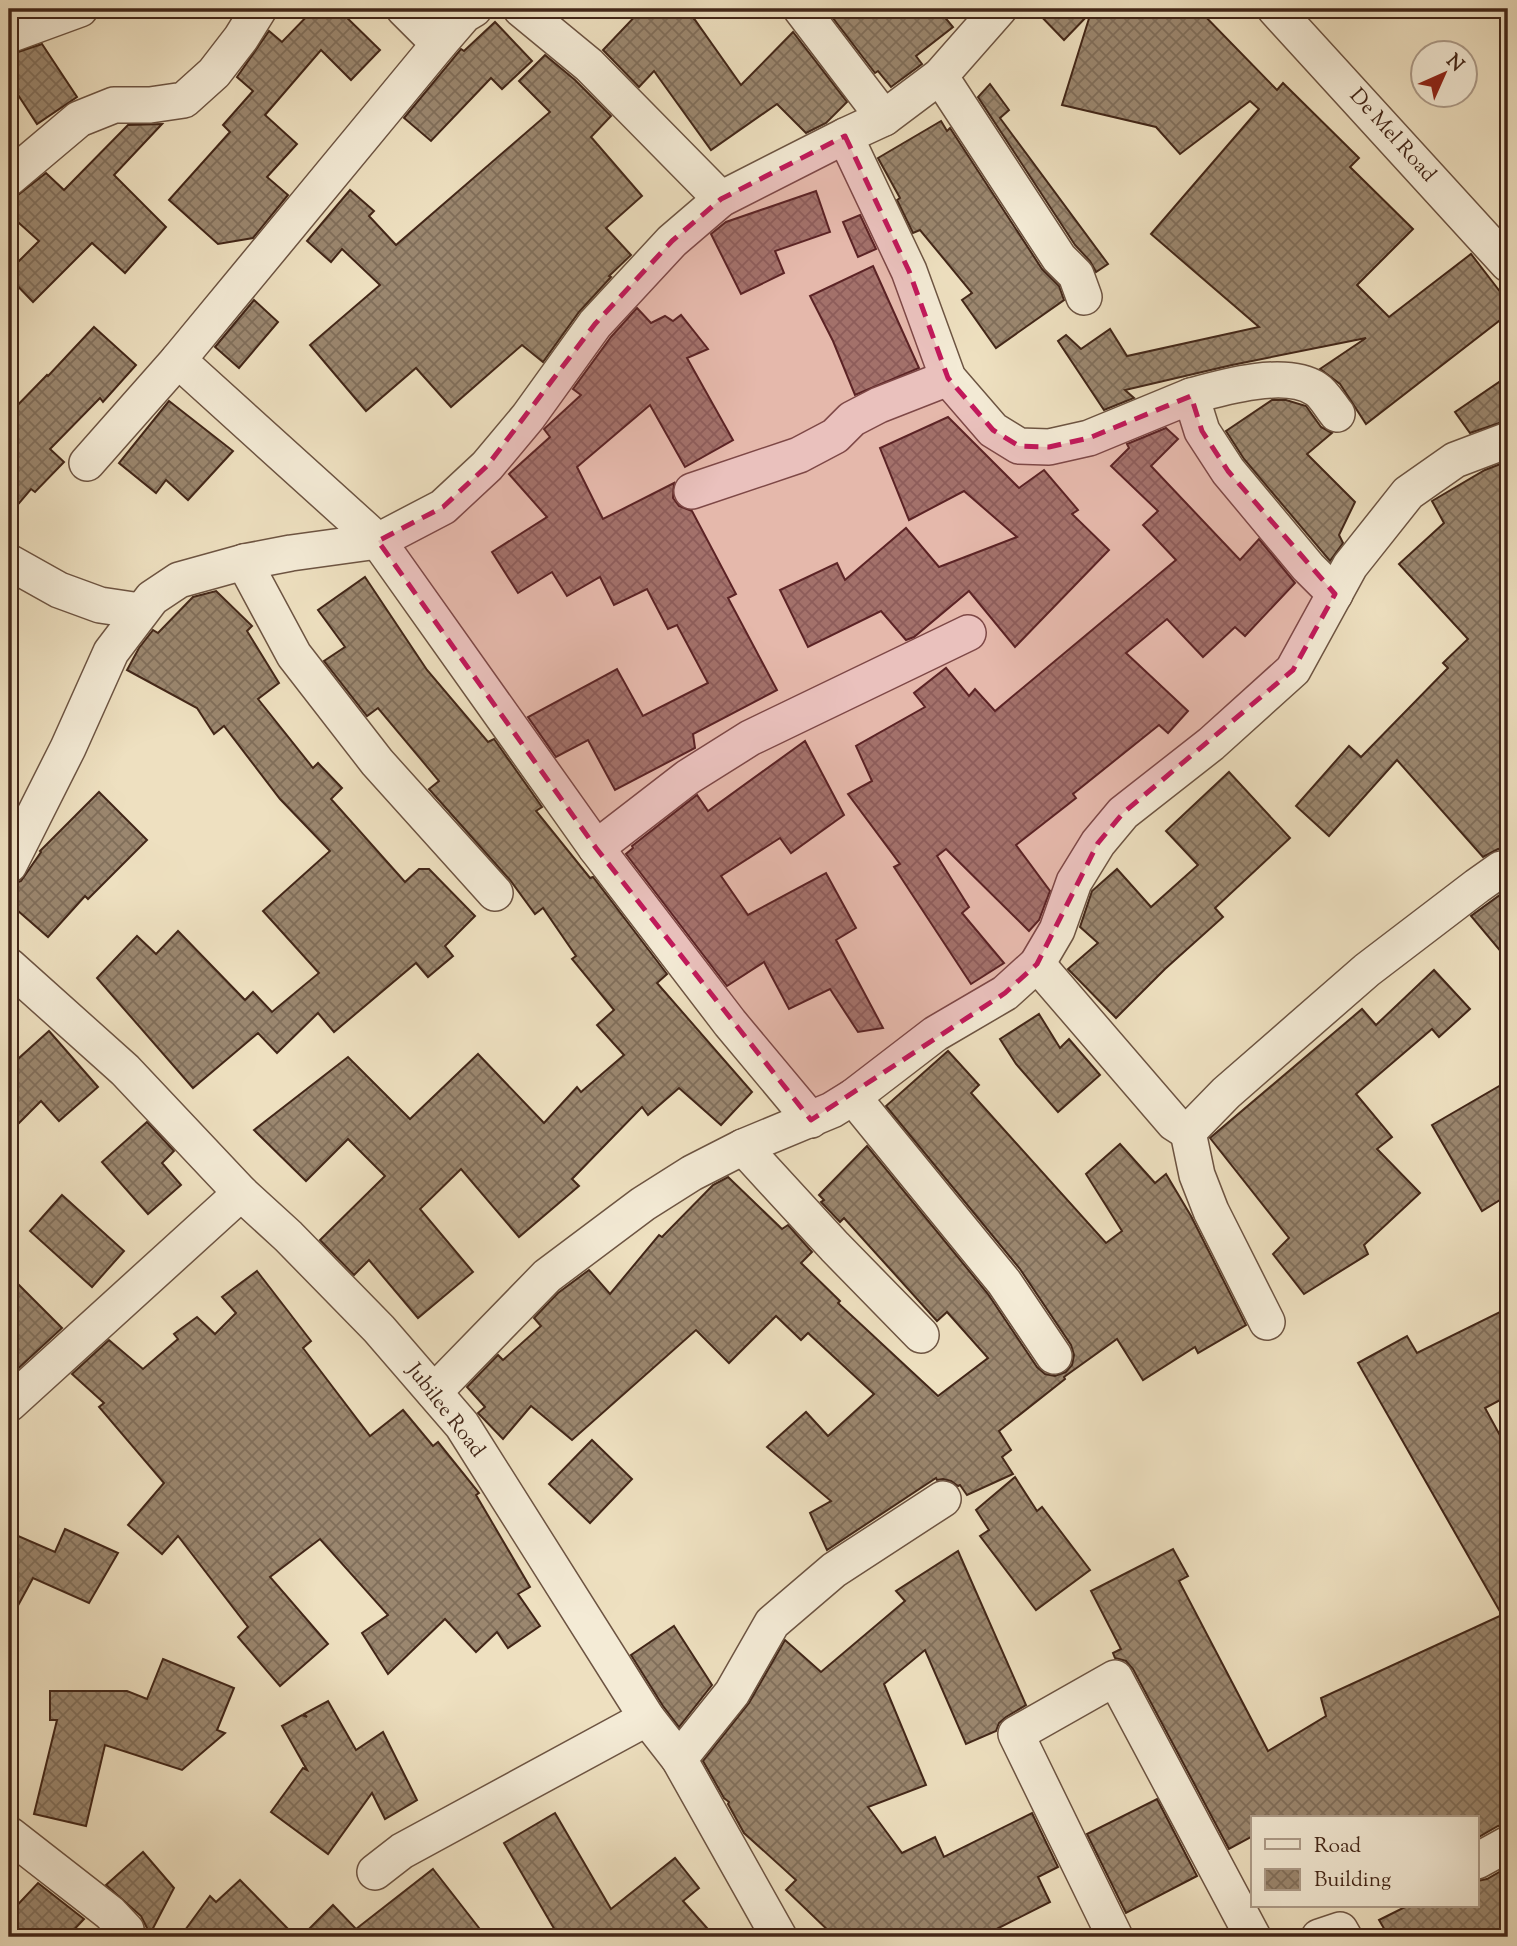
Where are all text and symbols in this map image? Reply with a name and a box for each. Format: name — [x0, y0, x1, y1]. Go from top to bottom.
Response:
north arrow — [1408, 38, 1478, 108]
text: N — [1439, 49, 1469, 79]
street label: De Mel Road — [1342, 82, 1442, 190]
street label: Jubilee Road — [398, 1357, 491, 1465]
legend — [1251, 1816, 1478, 1908]
text: Road — [1314, 1832, 1361, 1862]
text: Building — [1314, 1866, 1391, 1896]

